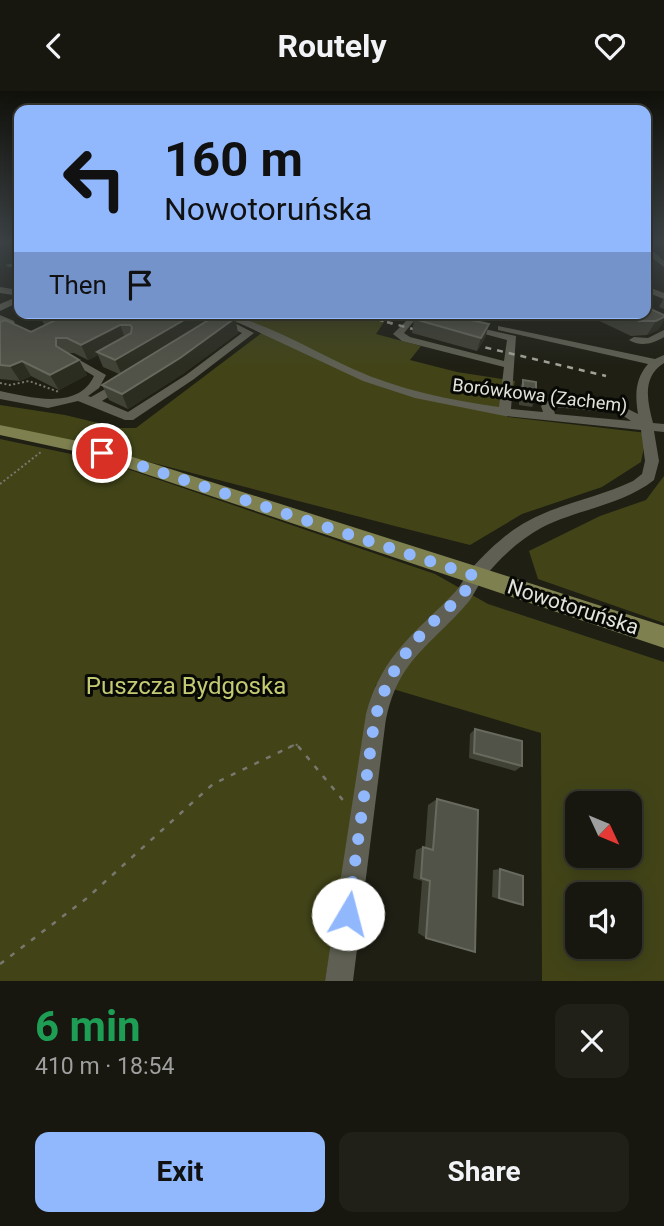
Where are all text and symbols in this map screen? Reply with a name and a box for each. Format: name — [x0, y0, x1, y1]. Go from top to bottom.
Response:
icon: back — [35, 27, 73, 65]
text: Routely — [277, 27, 387, 65]
icon: heart — [591, 27, 629, 65]
text: 160 m — [164, 131, 303, 188]
icon: left — [49, 133, 140, 224]
text: Nowotoruńska — [164, 190, 372, 228]
icon: arrive — [121, 266, 159, 304]
text: Then — [49, 270, 107, 300]
street label: Borówkowa (Zachem) — [451, 374, 629, 417]
pin — [72, 423, 132, 483]
icon: arrive — [83, 434, 121, 472]
street label: Nowotoruńska — [504, 574, 642, 640]
park label: Puszcza Bydgoska — [86, 672, 286, 700]
north arrow — [565, 791, 642, 868]
map controls — [565, 791, 642, 959]
position arrow — [311, 877, 385, 951]
button: sound — [565, 882, 642, 959]
text: 6 min — [35, 1002, 141, 1051]
button: close — [555, 1004, 629, 1078]
text: 410 m · 18:54 — [35, 1053, 174, 1080]
button: Exit — [35, 1132, 325, 1212]
button: Share — [339, 1132, 629, 1212]

